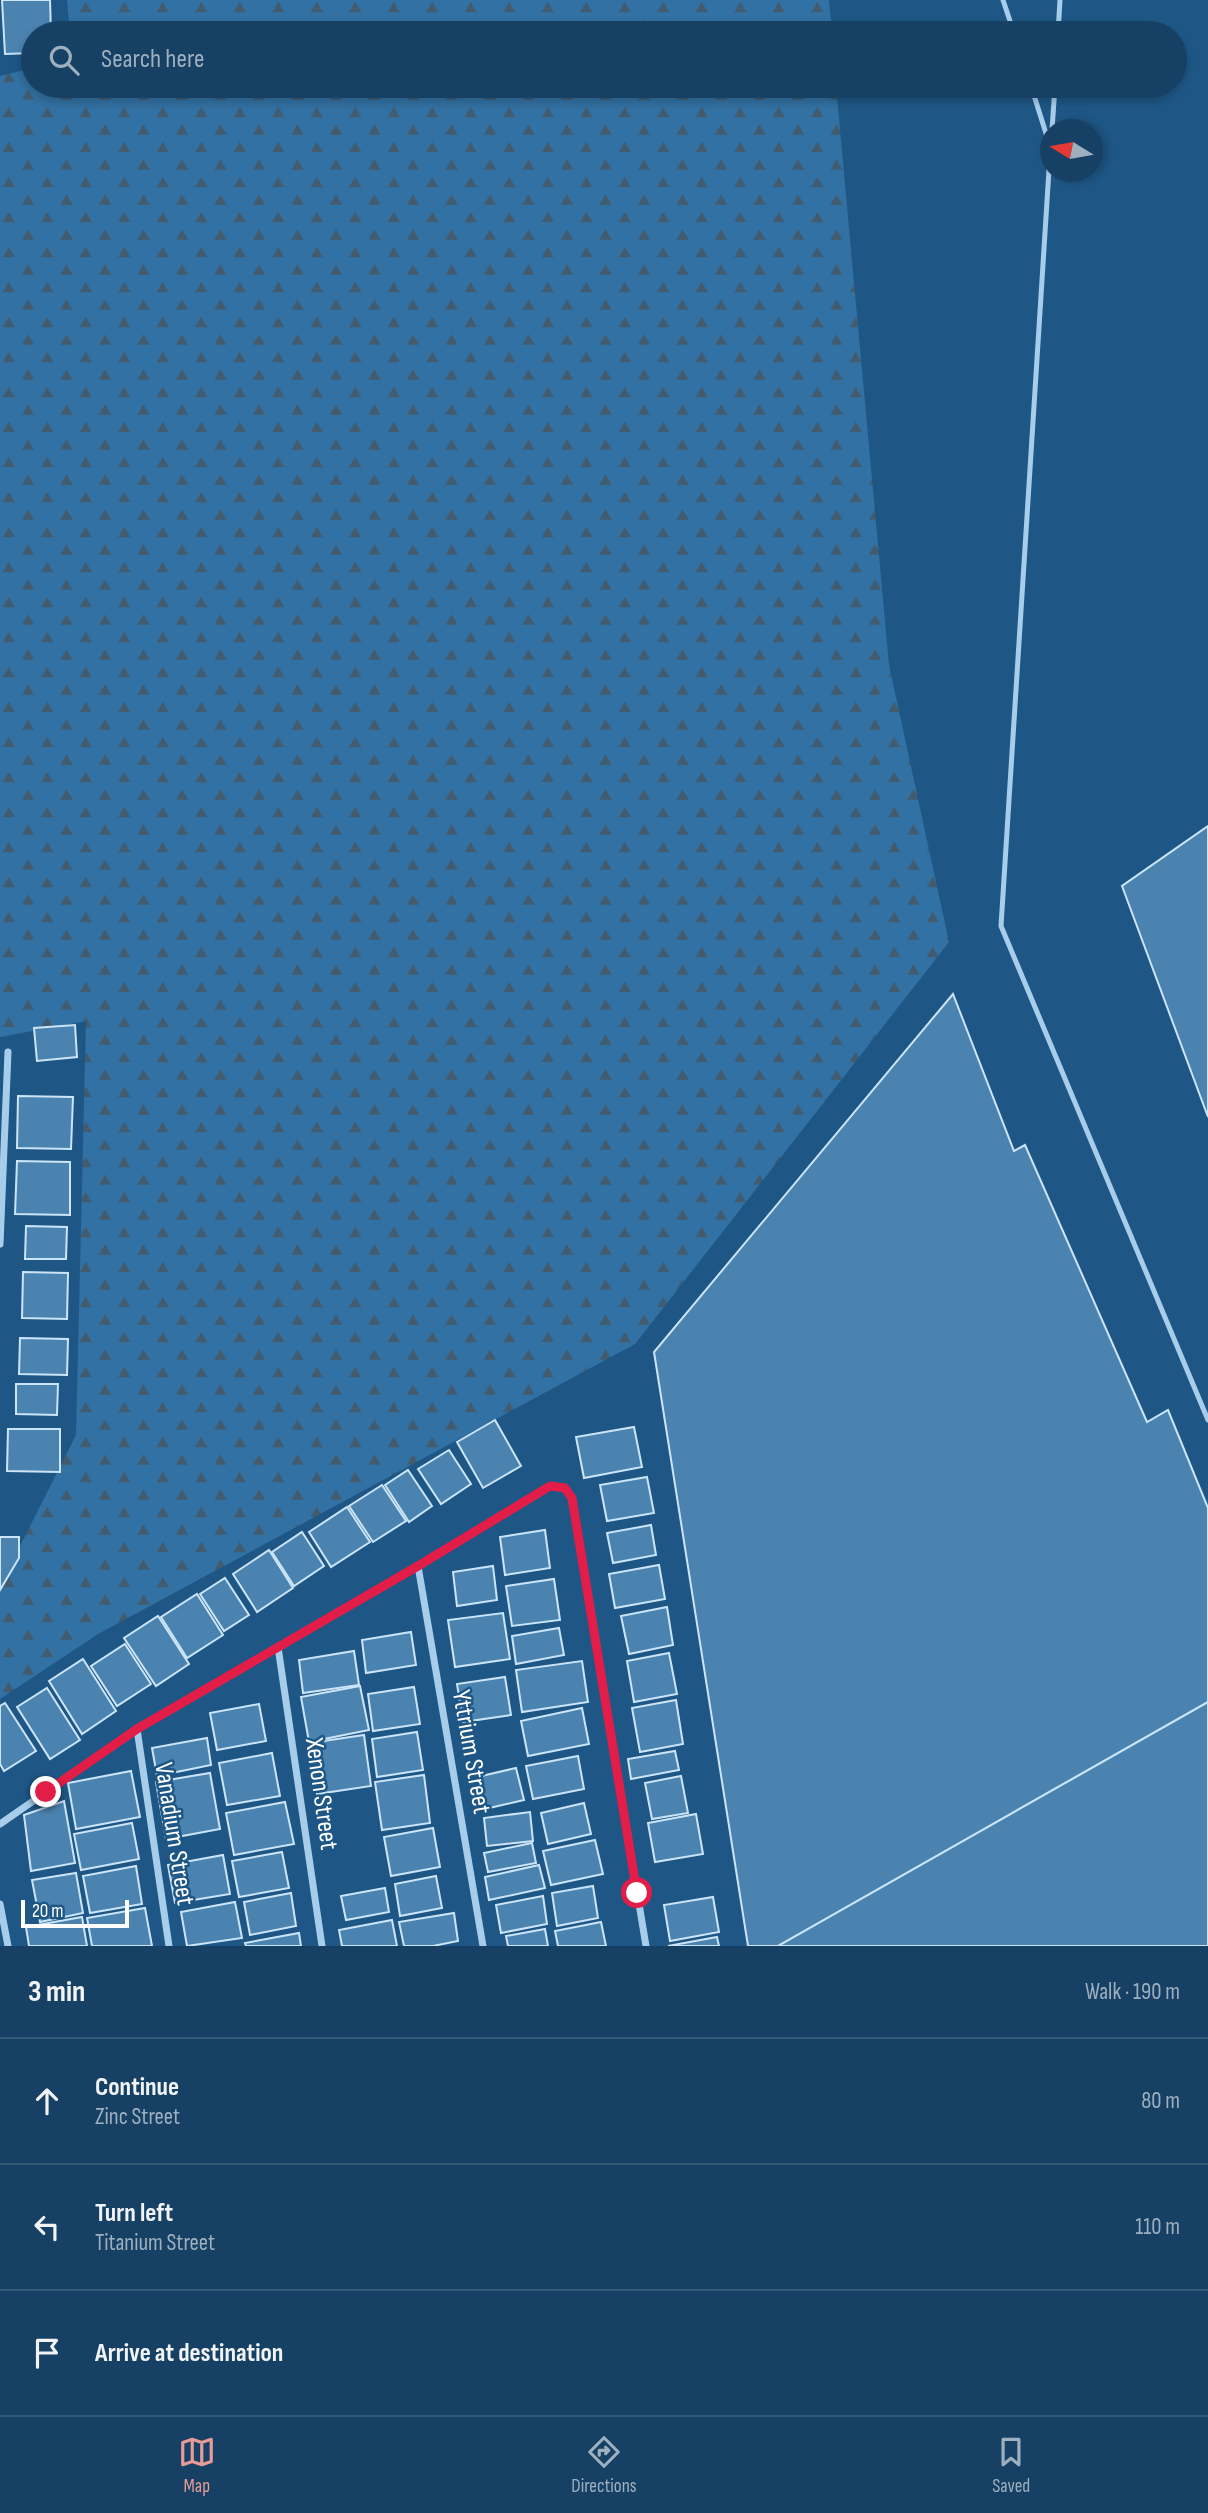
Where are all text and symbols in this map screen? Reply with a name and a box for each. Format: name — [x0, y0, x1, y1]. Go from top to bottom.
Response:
search box — [21, 21, 1187, 98]
icon: search — [45, 41, 83, 79]
text: Search here — [101, 44, 204, 75]
north arrow — [1040, 119, 1103, 182]
street label: Yttrium Street — [445, 1688, 497, 1816]
street label: Xenon Street — [298, 1735, 344, 1852]
street label: Vanadium Street — [147, 1760, 201, 1908]
route end — [30, 1776, 61, 1807]
route start — [621, 1877, 652, 1908]
scale bar — [21, 1897, 130, 1929]
text: 20 m — [32, 1900, 64, 1923]
text: 3 min — [28, 1974, 85, 2010]
text: Walk · 190 m — [1085, 1978, 1180, 2006]
text: Continue — [95, 2072, 179, 2103]
icon: ahead — [28, 2082, 66, 2120]
text: 80 m — [1141, 2087, 1180, 2115]
text: Zinc Street — [95, 2103, 180, 2131]
text: Turn left — [95, 2198, 173, 2229]
icon: left — [28, 2208, 66, 2246]
text: 110 m — [1135, 2213, 1180, 2241]
text: Titanium Street — [95, 2229, 215, 2257]
icon: arrive — [28, 2334, 66, 2372]
text: Arrive at destination — [95, 2338, 283, 2369]
tab: Map — [178, 2433, 216, 2498]
tab: Directions — [571, 2433, 637, 2498]
tab: Saved — [992, 2433, 1030, 2498]

